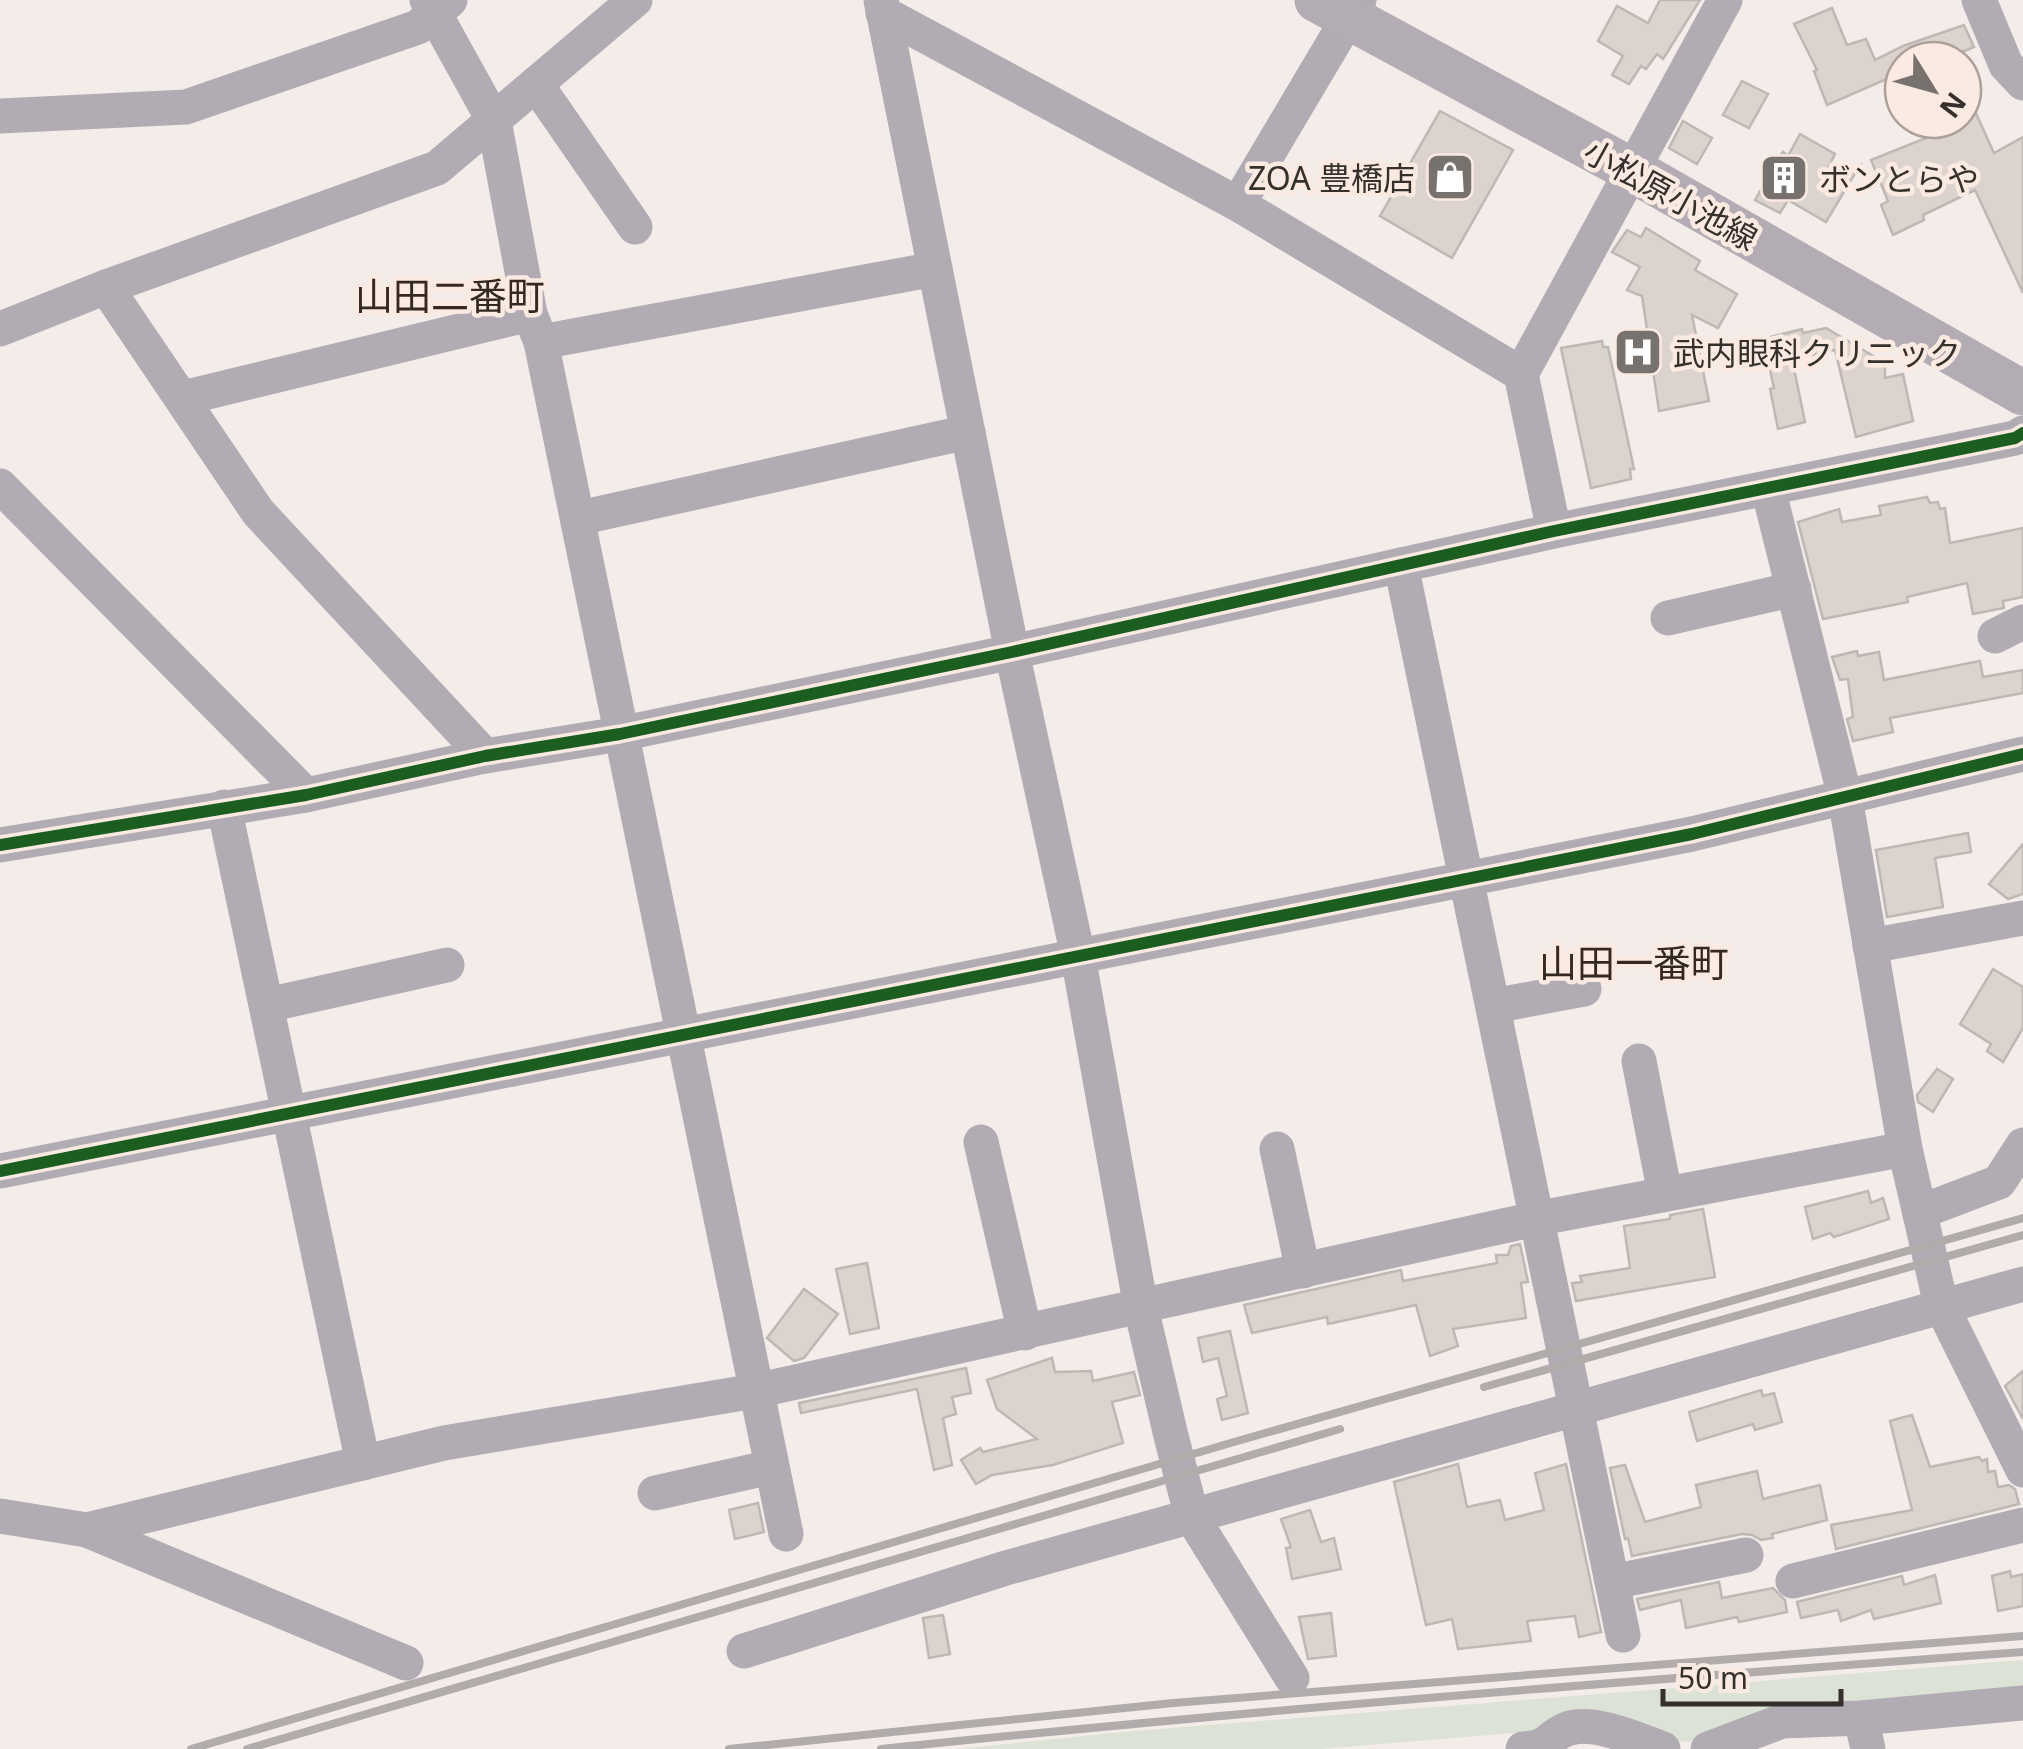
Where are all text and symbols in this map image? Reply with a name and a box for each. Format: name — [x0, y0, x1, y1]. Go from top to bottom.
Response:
north arrow — [1883, 40, 1983, 140]
text: N — [1932, 85, 1976, 126]
street label: 小松原小池線 — [1577, 129, 1765, 259]
shop icon: ZOA 豊橋店 — [1424, 151, 1476, 203]
building icon: ボンとらや — [1758, 152, 1810, 204]
place label: ZOA 豊橋店 — [1248, 156, 1415, 199]
place label: ボンとらや — [1819, 157, 1979, 200]
district label: 山田二番町 — [355, 269, 545, 321]
hospital icon: 武内眼科クリニック — [1612, 326, 1664, 378]
place label: 武内眼科クリニック — [1673, 331, 1961, 374]
district label: 山田一番町 — [1539, 936, 1729, 988]
scale bar — [1663, 1644, 1840, 1706]
text: 50 m — [1678, 1657, 1748, 1698]

